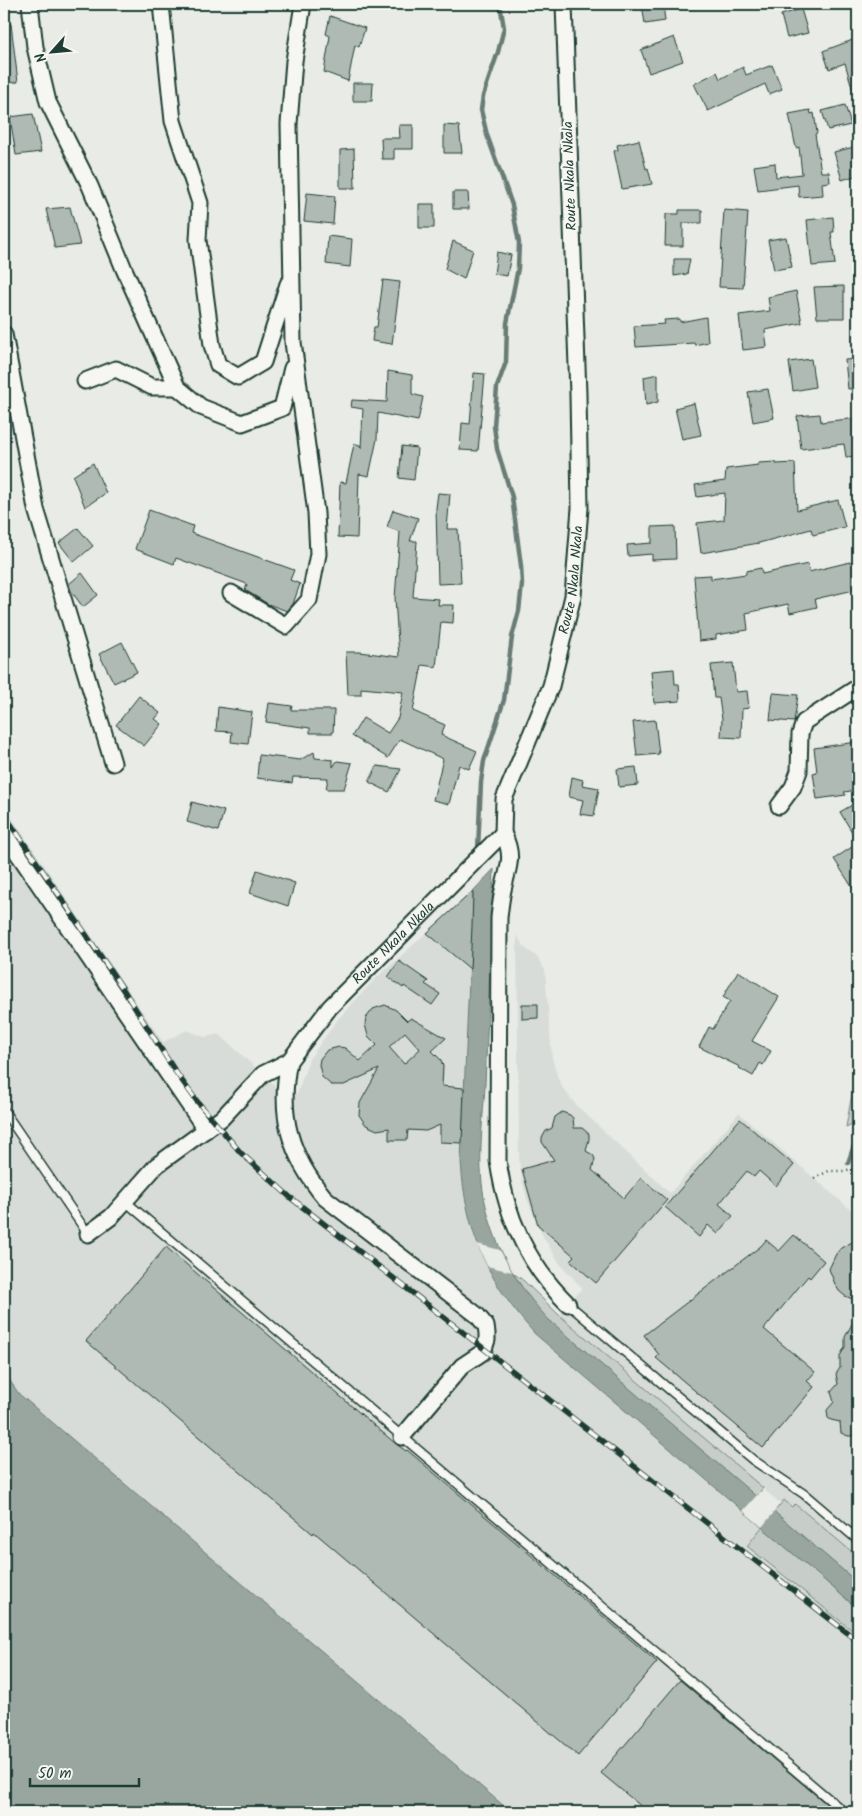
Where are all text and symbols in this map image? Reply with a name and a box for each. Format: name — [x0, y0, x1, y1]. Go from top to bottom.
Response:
north arrow — [28, 28, 78, 78]
text: N — [29, 48, 53, 66]
street label: Route Nkala Nkala — [557, 121, 583, 231]
street label: Route Nkala Nkala — [553, 525, 590, 636]
street label: Route Nkala Nkala — [347, 896, 440, 990]
scale bar — [30, 1756, 139, 1788]
text: 50 m — [38, 1762, 72, 1786]

